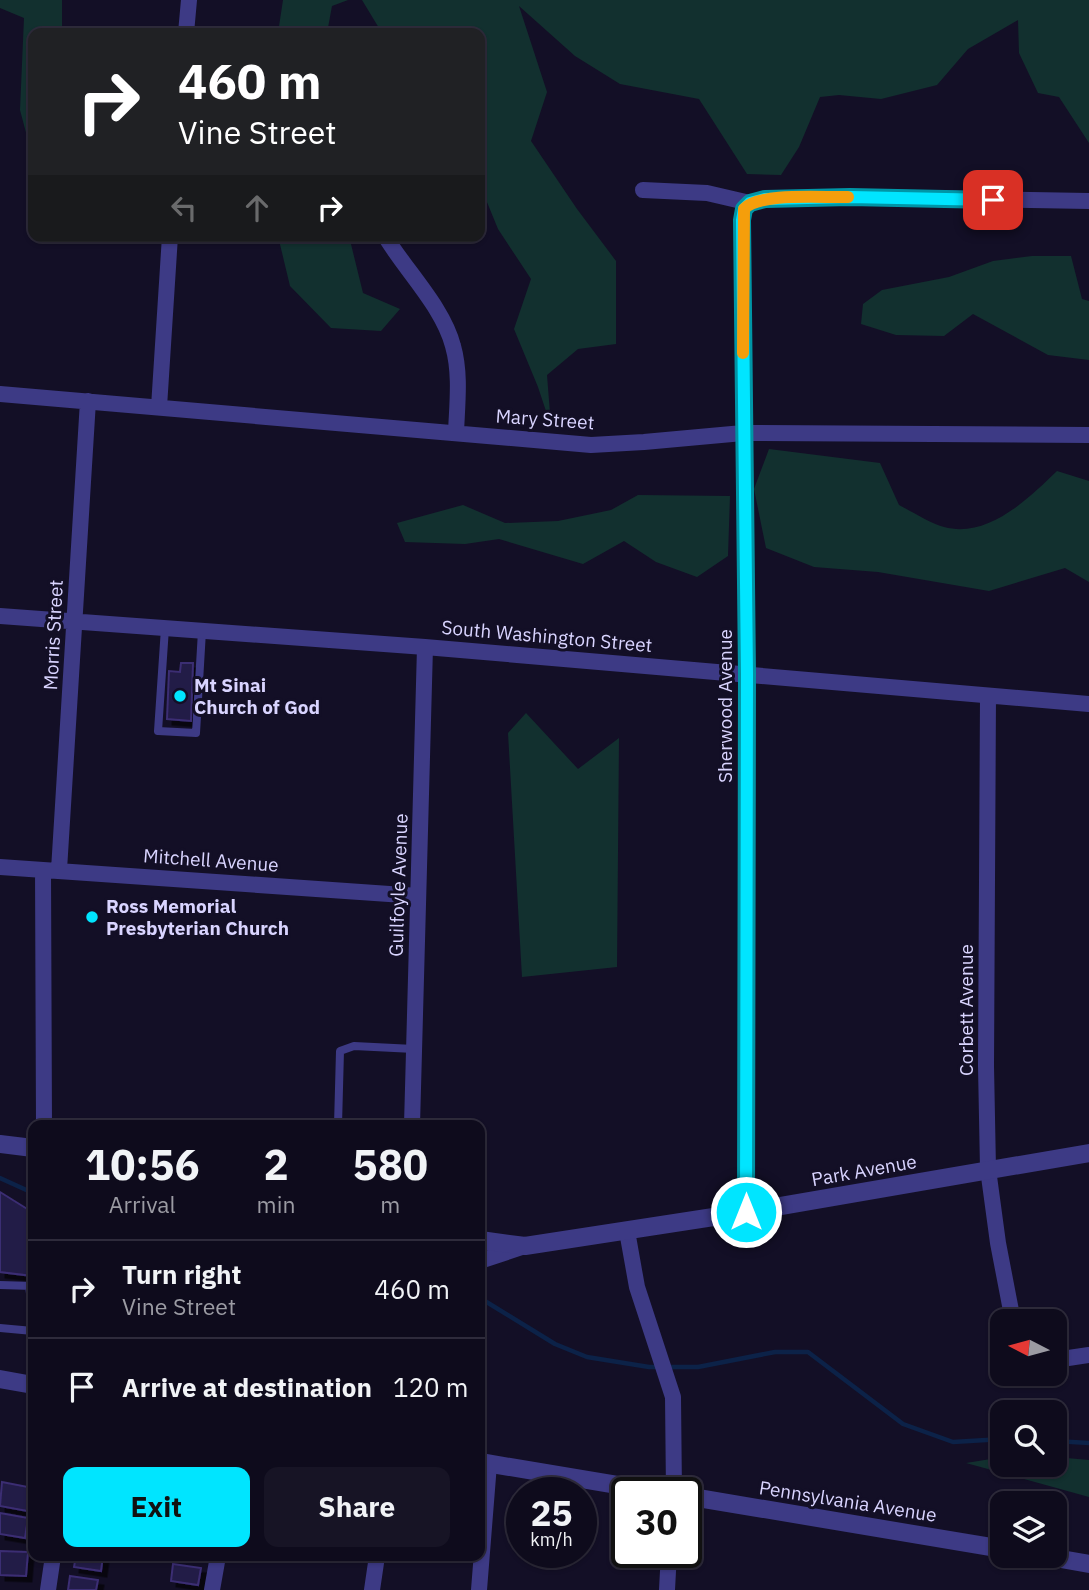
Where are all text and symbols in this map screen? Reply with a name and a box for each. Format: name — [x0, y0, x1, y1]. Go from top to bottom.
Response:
text: 460 m — [178, 49, 322, 112]
icon: right — [63, 56, 154, 147]
text: Vine Street — [178, 111, 337, 153]
pin — [963, 170, 1023, 230]
icon: arrive — [974, 181, 1012, 219]
icon: left — [165, 189, 203, 227]
icon: ahead — [238, 189, 276, 227]
icon: right — [311, 189, 349, 227]
street label: Mary Street — [495, 404, 595, 434]
street label: Morris Street — [38, 579, 68, 691]
street label: South Washington Street — [441, 615, 653, 657]
street label: Sherwood Avenue — [713, 629, 737, 783]
place label: Mt Sinai Church of God — [194, 673, 320, 719]
marker: Mt Sinai Church of God — [172, 688, 188, 704]
street label: Guilfoyle Avenue — [384, 813, 412, 957]
street label: Mitchell Avenue — [142, 843, 280, 877]
place label: Ross Memorial Presbyterian Church — [106, 894, 289, 940]
marker: Ross Memorial Presbyterian Church — [84, 909, 100, 925]
street label: Corbett Avenue — [954, 944, 978, 1076]
text: 10:56 — [85, 1137, 200, 1192]
text: 2 — [263, 1137, 289, 1192]
text: 580 — [352, 1137, 428, 1192]
street label: Park Avenue — [810, 1149, 918, 1191]
position arrow — [709, 1175, 783, 1249]
text: Arrival — [109, 1189, 176, 1219]
text: min — [257, 1189, 295, 1219]
text: m — [380, 1189, 400, 1219]
text: Turn right — [122, 1257, 241, 1291]
icon: right — [63, 1270, 101, 1308]
text: 460 m — [374, 1272, 450, 1306]
text: Vine Street — [122, 1291, 236, 1321]
north arrow — [990, 1309, 1068, 1386]
map controls — [990, 1309, 1067, 1568]
icon: arrive — [63, 1368, 101, 1406]
text: Arrive at destination — [122, 1370, 372, 1404]
text: 120 m — [393, 1370, 469, 1404]
button: search — [990, 1400, 1067, 1477]
button: Exit — [63, 1467, 250, 1547]
button: Share — [264, 1467, 450, 1547]
street label: Pennsylvania Avenue — [757, 1475, 939, 1527]
speed limit sign: 30 — [611, 1477, 702, 1568]
text: 25 — [530, 1490, 573, 1536]
button: layers — [990, 1491, 1067, 1568]
text: km/h — [530, 1528, 573, 1551]

